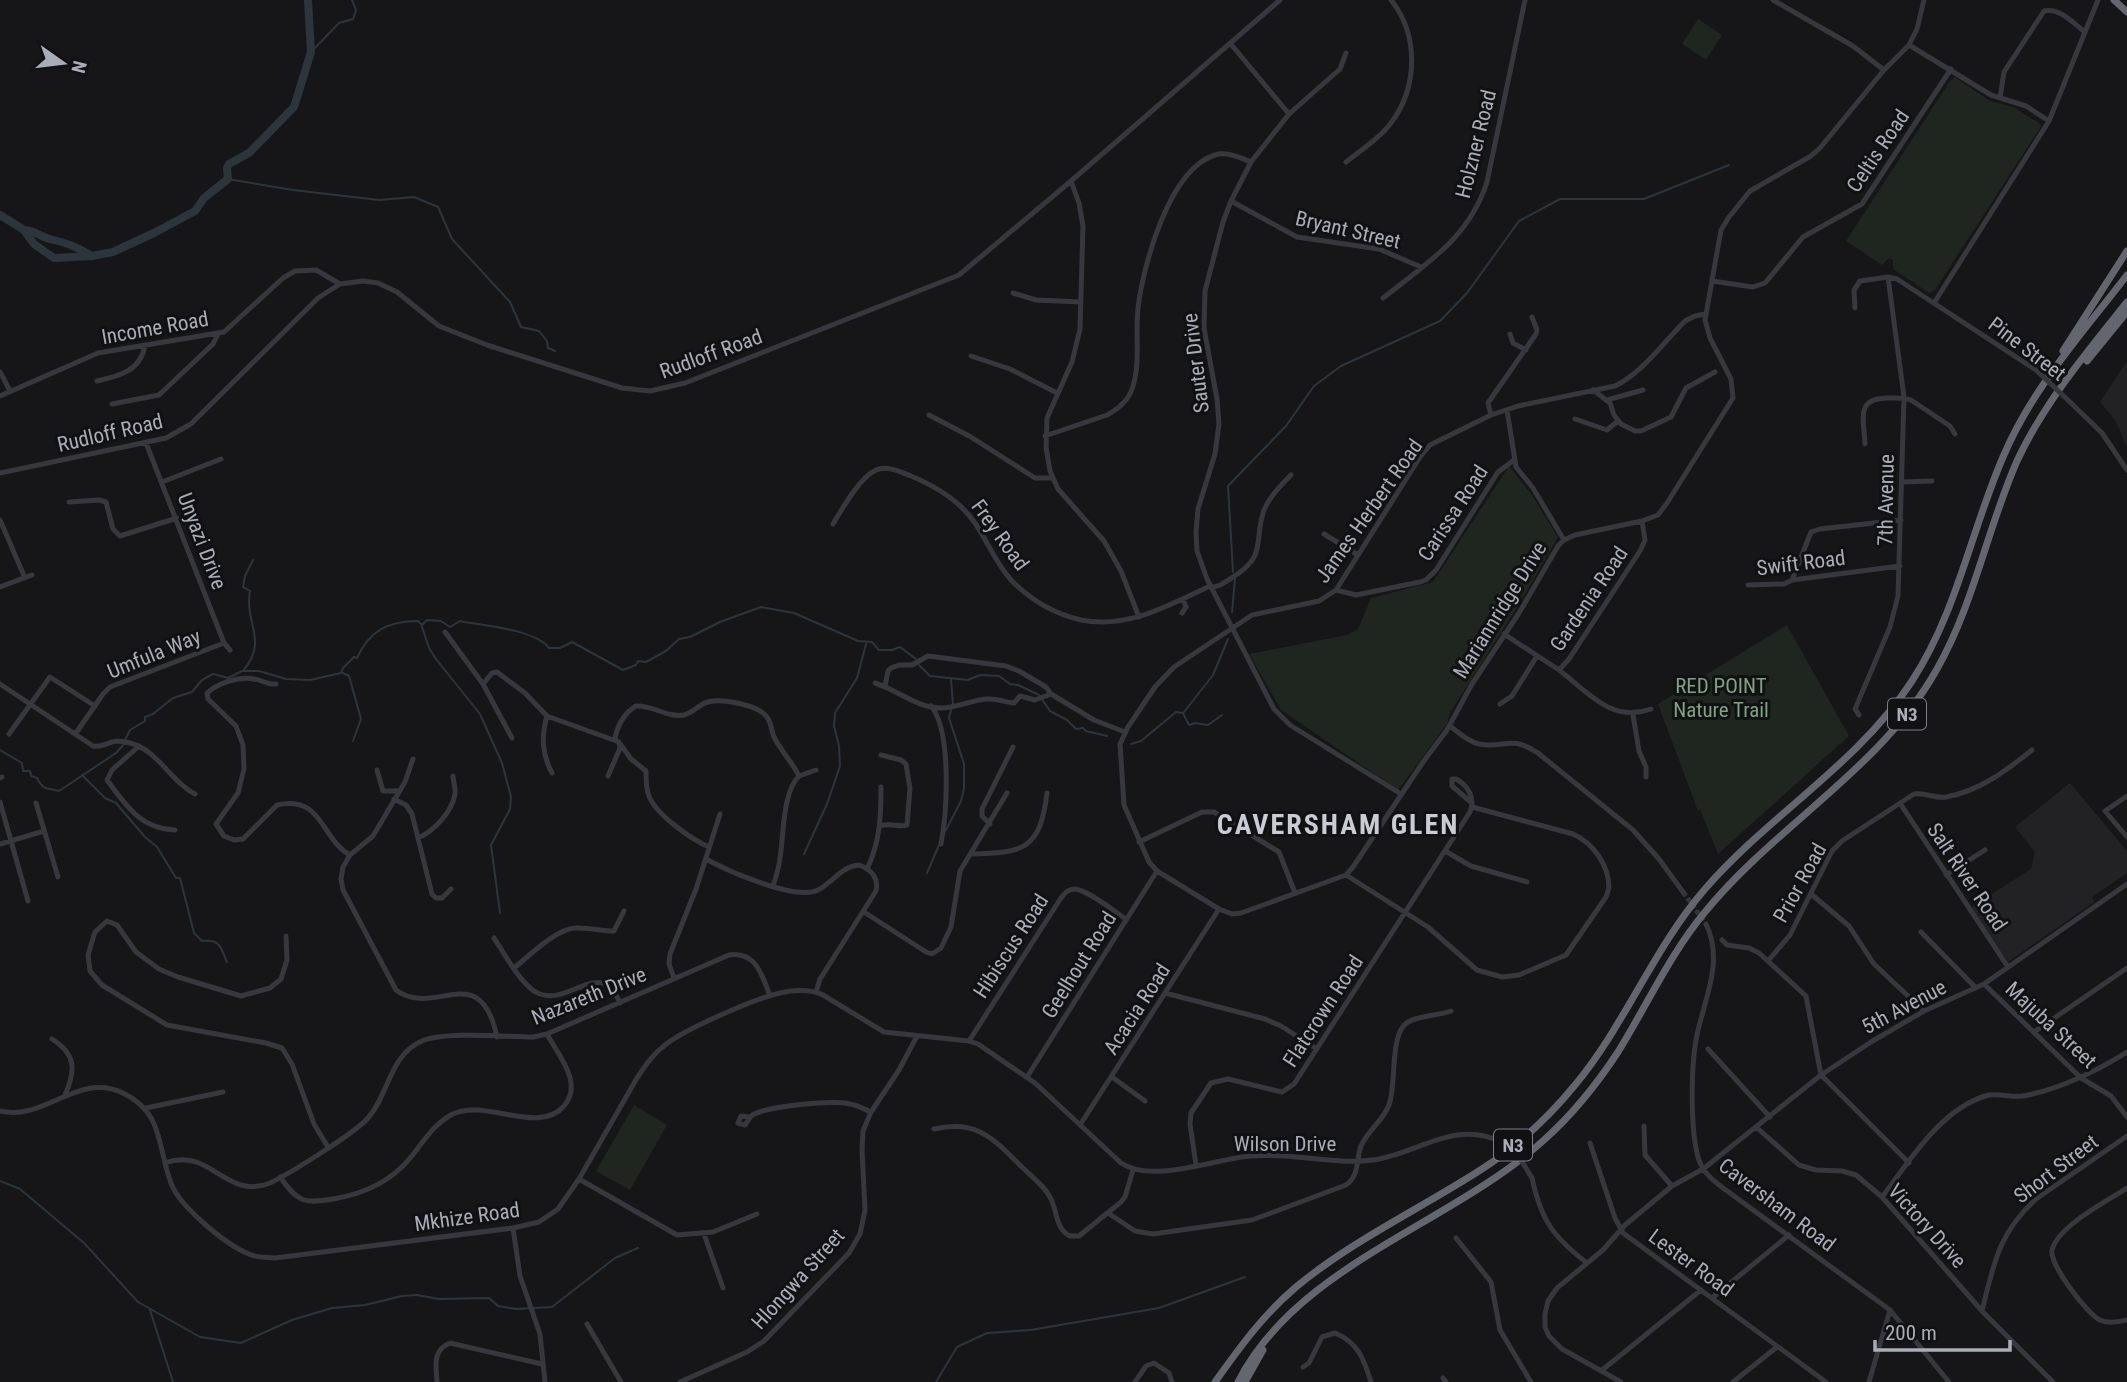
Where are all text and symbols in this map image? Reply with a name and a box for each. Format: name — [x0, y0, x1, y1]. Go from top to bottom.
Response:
north arrow — [28, 28, 98, 98]
text: N — [66, 59, 92, 75]
street label: Holzner Road — [1451, 87, 1501, 201]
street label: Celtis Road — [1842, 105, 1914, 197]
street label: Bryant Street — [1293, 206, 1403, 254]
street label: Income Road — [100, 307, 210, 349]
street label: Sauter Drive — [1178, 312, 1214, 414]
street label: Pine Street — [1984, 312, 2070, 386]
street label: Rudloff Road — [656, 324, 766, 384]
street label: Rudloff Road — [55, 409, 165, 457]
street label: James Herbert Road — [1310, 435, 1428, 587]
street label: 7th Avenue — [1873, 454, 1899, 546]
street label: Carissa Road — [1413, 461, 1493, 565]
street label: Unyazi Drive — [173, 489, 231, 593]
street label: Frey Road — [966, 495, 1034, 575]
street label: Mariannridge Drive — [1448, 537, 1552, 683]
street label: Gardenia Road — [1545, 542, 1633, 656]
street label: Swift Road — [1755, 546, 1847, 580]
street label: Umfula Way — [104, 624, 204, 684]
park label: RED POINT Nature Trail — [1673, 674, 1769, 722]
road number: N3 — [1888, 698, 1926, 730]
district label: CAVERSHAM GLEN — [1217, 808, 1459, 841]
street label: Salt River Road — [1922, 819, 2012, 935]
street label: Prior Road — [1768, 839, 1832, 927]
street label: Hibiscus Road — [969, 890, 1053, 1002]
street label: Geelhout Road — [1037, 907, 1121, 1023]
street label: Flatcrown Road — [1278, 951, 1368, 1071]
street label: Acacia Road — [1099, 959, 1175, 1059]
street label: Nazareth Drive — [528, 962, 650, 1030]
street label: 5th Avenue — [1858, 975, 1950, 1039]
street label: Majuba Street — [2001, 977, 2101, 1073]
road number: N3 — [1494, 1130, 1532, 1161]
street label: Short Street — [2009, 1130, 2103, 1208]
street label: Wilson Drive — [1234, 1132, 1336, 1156]
street label: Caversham Road — [1714, 1153, 1840, 1257]
street label: Victory Drive — [1883, 1179, 1971, 1273]
street label: Mkhize Road — [413, 1198, 521, 1236]
street label: Hlongwa Street — [747, 1224, 849, 1334]
street label: Lester Road — [1644, 1224, 1738, 1302]
scale bar — [1875, 1308, 2010, 1352]
text: 200 m — [1885, 1321, 1937, 1345]

